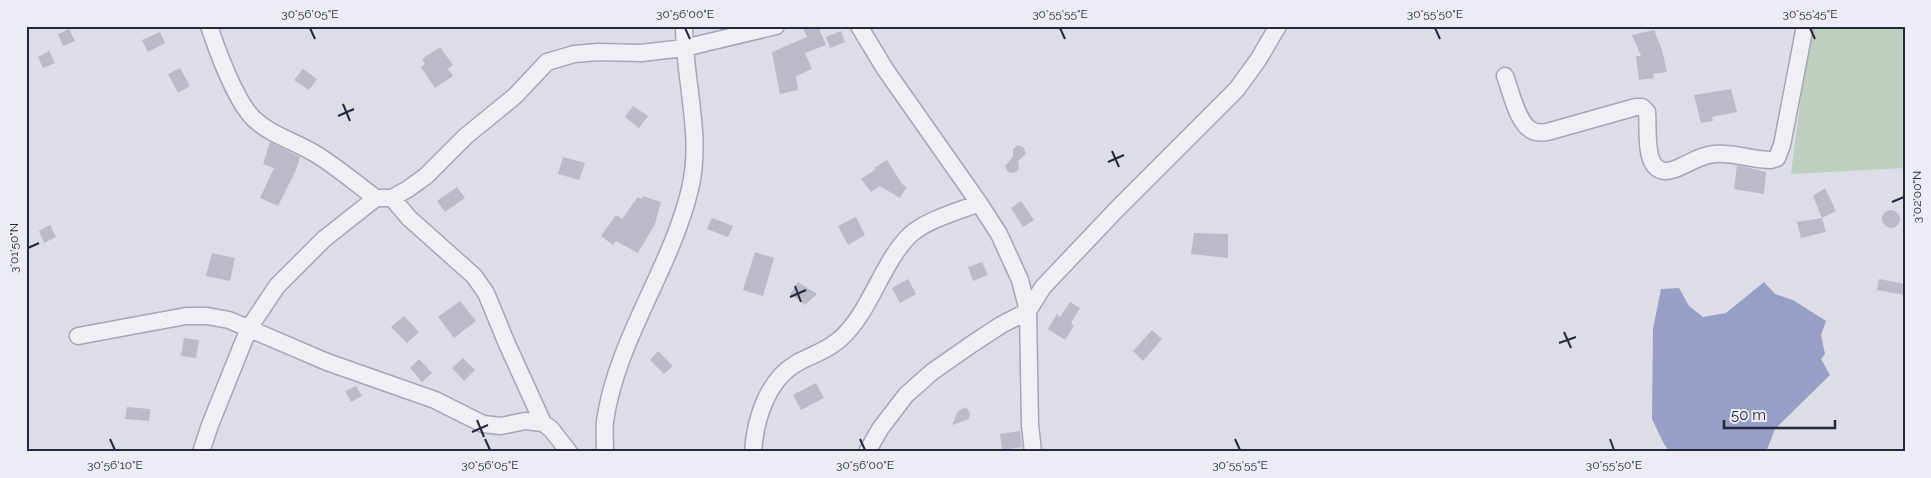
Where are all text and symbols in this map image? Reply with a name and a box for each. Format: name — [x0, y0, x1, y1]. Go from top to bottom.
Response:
text: 30°56'05"E — [281, 7, 339, 21]
text: 30°56'00"E — [656, 7, 714, 21]
text: 30°55'55"E — [1032, 7, 1088, 21]
text: 30°55'50"E — [1407, 7, 1463, 21]
text: 30°55'45"E — [1783, 7, 1837, 21]
text: 3°02'00"N — [1910, 171, 1924, 223]
text: 3°01'50"N — [7, 223, 21, 273]
scale bar — [1724, 398, 1835, 430]
text: 50 m — [1731, 406, 1766, 424]
text: 30°56'10"E — [87, 458, 143, 472]
text: 30°56'05"E — [461, 458, 519, 472]
text: 30°56'00"E — [836, 458, 894, 472]
text: 30°55'55"E — [1212, 458, 1268, 472]
text: 30°55'50"E — [1586, 458, 1642, 472]

